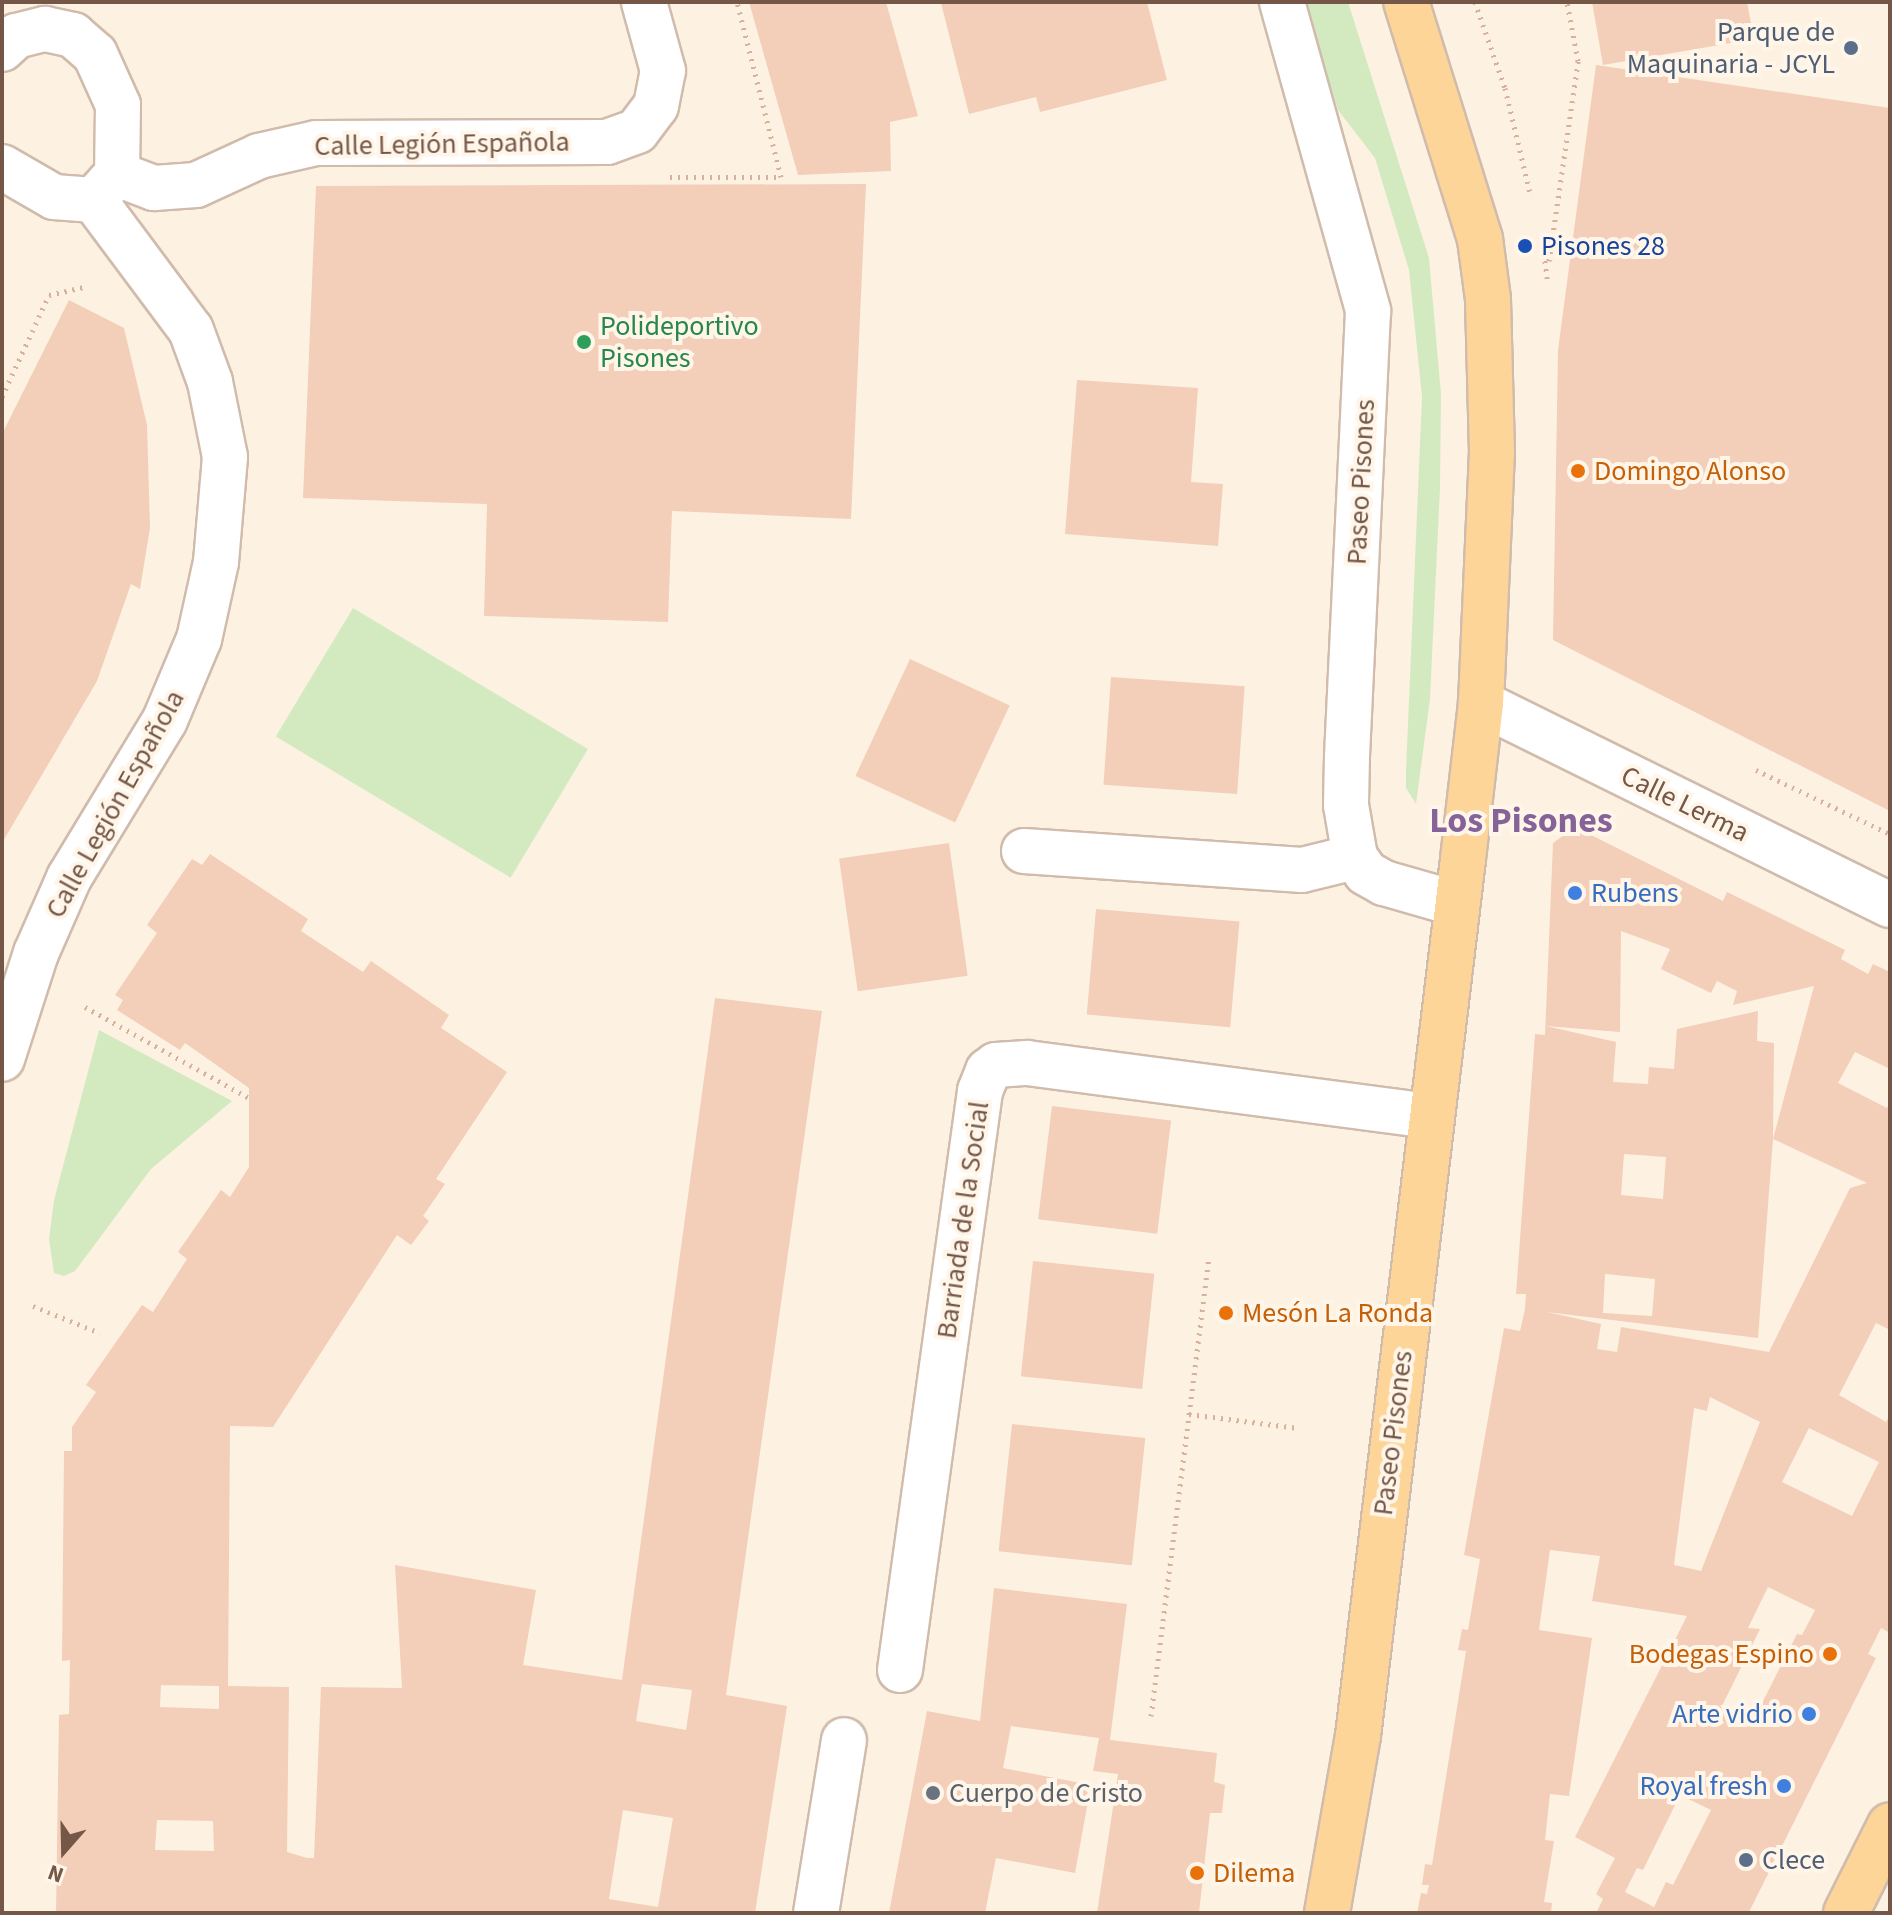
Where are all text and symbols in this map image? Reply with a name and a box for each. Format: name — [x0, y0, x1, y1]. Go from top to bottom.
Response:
place label: Parque de Maquinaria - JCYL — [1627, 15, 1835, 81]
marker: Parque de Maquinaria - JCYL — [1842, 39, 1860, 57]
street label: Calle Legión Española — [314, 125, 570, 163]
place label: Pisones 28 — [1541, 229, 1665, 263]
marker: Pisones 28 — [1516, 237, 1534, 255]
place label: Polideportivo Pisones — [600, 309, 759, 375]
marker: Polideportivo Pisones — [575, 333, 593, 351]
street label: Paseo Pisones — [1340, 398, 1382, 566]
place label: Domingo Alonso — [1594, 454, 1786, 488]
marker: Domingo Alonso — [1569, 462, 1587, 480]
street label: Calle Legión Española — [38, 684, 192, 924]
street label: Calle Lerma — [1616, 759, 1754, 849]
district label: Los Pisones — [1429, 799, 1613, 843]
place label: Rubens — [1591, 876, 1679, 910]
marker: Rubens — [1566, 884, 1584, 902]
street label: Barriada de la Social — [930, 1099, 996, 1341]
place label: Mesón La Ronda — [1242, 1296, 1433, 1330]
marker: Mesón La Ronda — [1217, 1304, 1235, 1322]
street label: Paseo Pisones — [1366, 1349, 1420, 1517]
place label: Bodegas Espino — [1629, 1637, 1814, 1671]
marker: Bodegas Espino — [1821, 1645, 1839, 1663]
place label: Arte vidrio — [1672, 1697, 1793, 1731]
marker: Arte vidrio — [1800, 1705, 1818, 1723]
place label: Royal fresh — [1639, 1769, 1768, 1803]
place label: Cuerpo de Cristo — [949, 1776, 1143, 1810]
marker: Royal fresh — [1775, 1777, 1793, 1795]
marker: Cuerpo de Cristo — [924, 1784, 942, 1802]
north arrow — [24, 1811, 104, 1891]
place label: Clece — [1762, 1843, 1825, 1877]
marker: Clece — [1737, 1851, 1755, 1869]
text: N — [43, 1856, 68, 1891]
place label: Dilema — [1213, 1856, 1295, 1890]
marker: Dilema — [1188, 1864, 1206, 1882]

